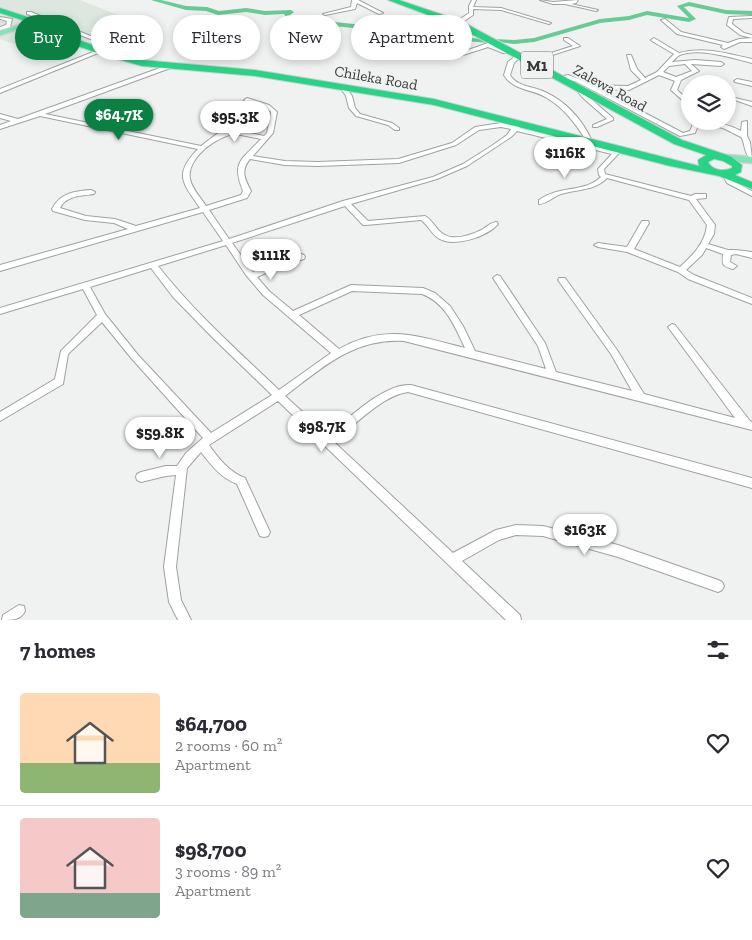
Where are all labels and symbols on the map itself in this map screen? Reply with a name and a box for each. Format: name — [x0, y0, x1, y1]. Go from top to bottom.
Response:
road number: M1 — [521, 52, 553, 78]
street label: Zalewa Road — [570, 60, 651, 116]
street label: Chileka Road — [333, 62, 420, 94]
pin: $64.7K — [78, 98, 160, 141]
pin: $95.3K — [194, 100, 276, 143]
pin: $116K — [530, 136, 600, 179]
pin: $111K — [236, 238, 306, 281]
pin: $98.7K — [281, 410, 363, 453]
pin: $59.8K — [119, 416, 201, 459]
pin: $163K — [550, 514, 620, 556]

